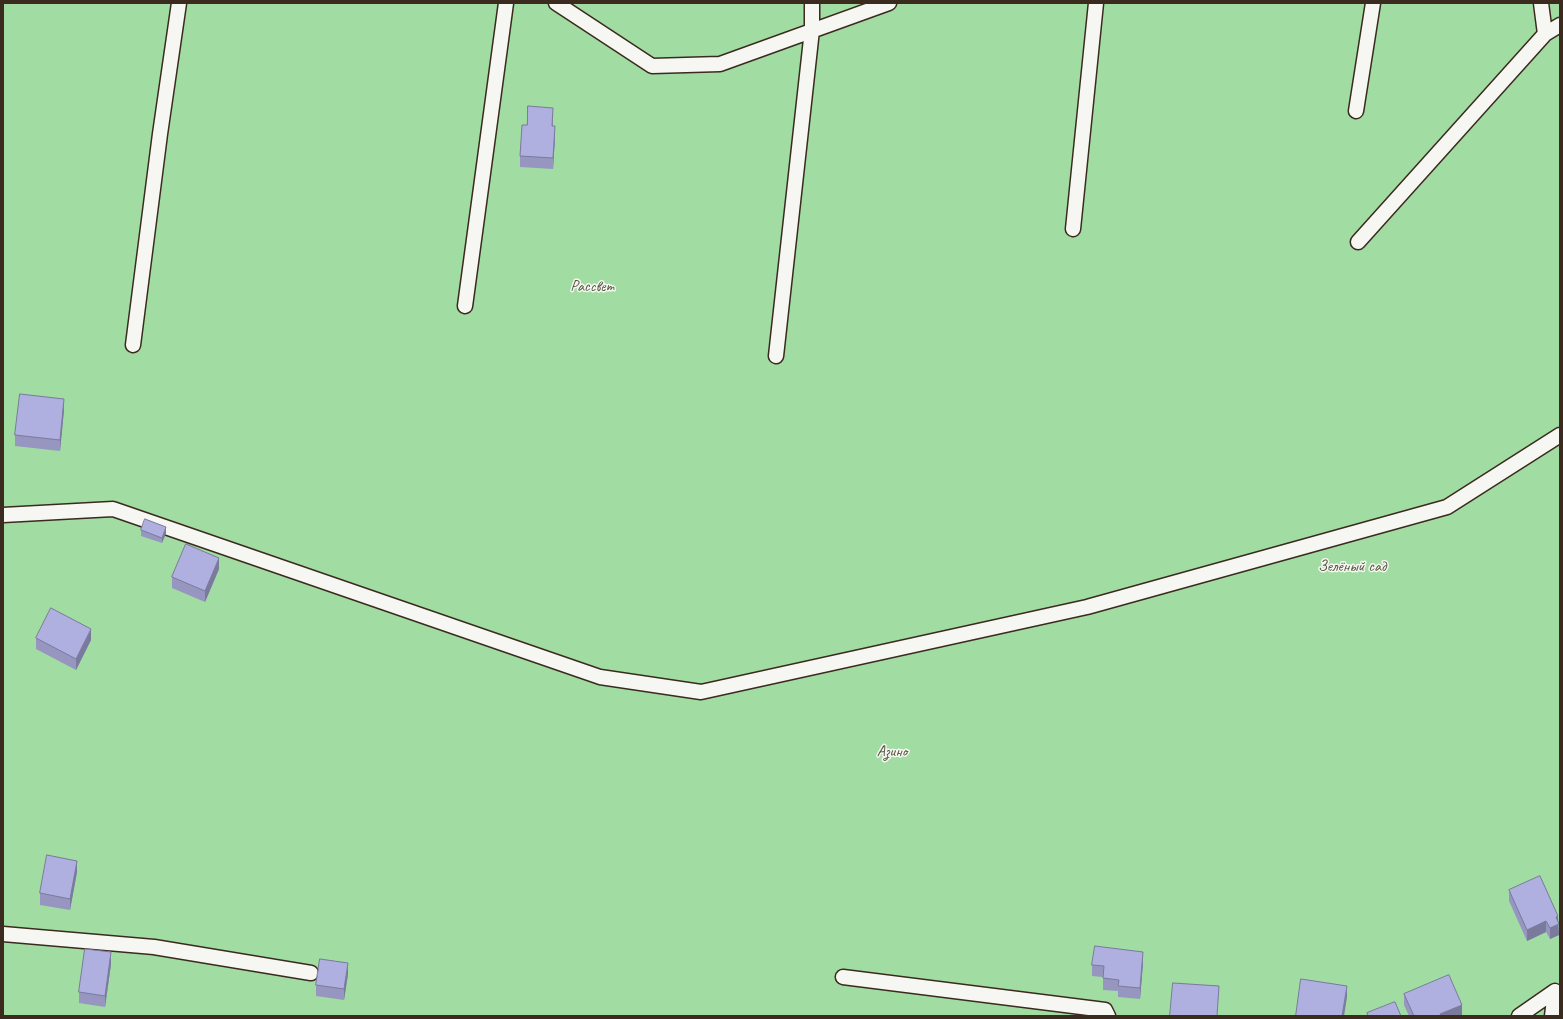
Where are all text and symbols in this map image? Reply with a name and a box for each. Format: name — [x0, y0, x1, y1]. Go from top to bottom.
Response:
park label: Рассвет — [570, 277, 614, 297]
park label: Зелёный сад — [1318, 557, 1386, 577]
park label: Азино — [877, 742, 907, 762]

